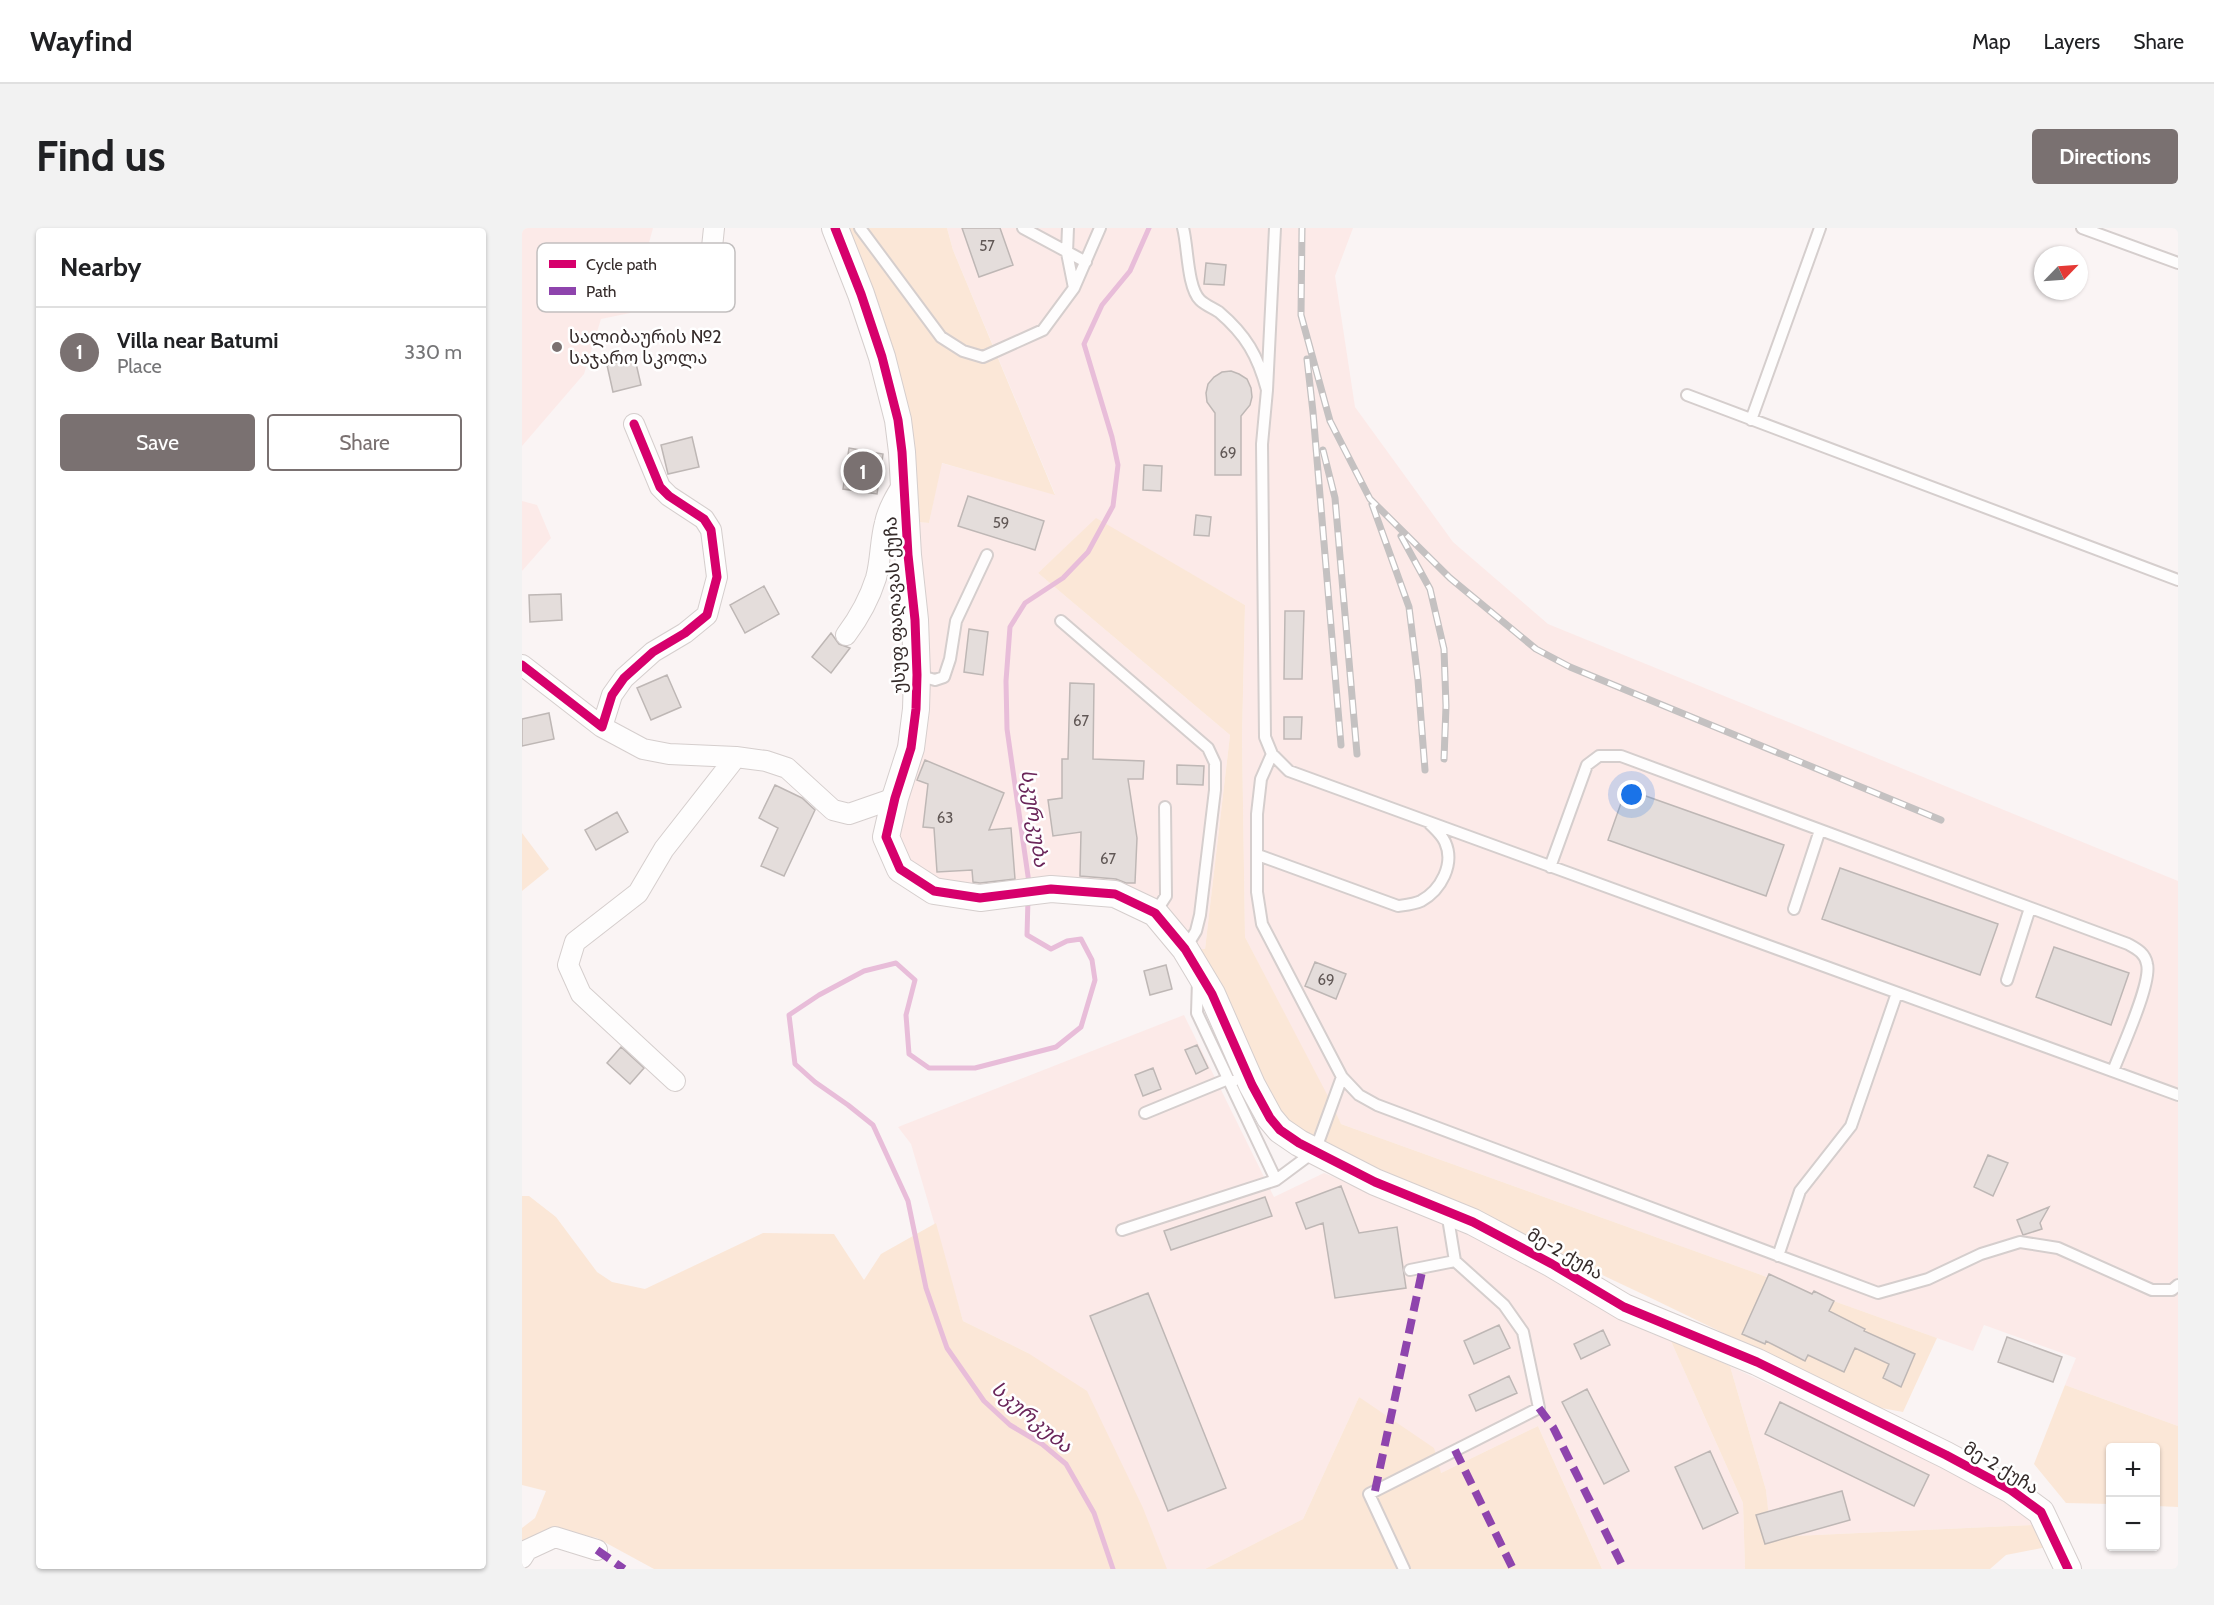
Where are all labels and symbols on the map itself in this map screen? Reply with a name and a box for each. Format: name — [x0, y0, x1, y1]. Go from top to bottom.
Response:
house number: 57 — [979, 237, 995, 255]
legend — [537, 243, 735, 312]
north arrow — [2034, 246, 2088, 300]
text: Cycle path — [586, 255, 657, 274]
text: Path — [586, 282, 617, 301]
place label: სალიბაურის №2 საჯარო სკოლა — [569, 326, 722, 369]
marker: სალიბაურის №2 საჯარო სკოლა — [550, 340, 564, 354]
house number: 69 — [1219, 444, 1237, 462]
pin: 1 — [844, 448, 882, 494]
house number: 59 — [993, 514, 1009, 532]
street label: უსუფ ფაღავას ქუჩა — [879, 516, 911, 694]
house number: 67 — [1073, 712, 1089, 730]
water label: სკურკუბა — [1016, 768, 1054, 869]
your location — [1617, 780, 1646, 809]
house number: 63 — [937, 809, 953, 827]
house number: 67 — [1100, 850, 1116, 868]
house number: 69 — [1317, 971, 1335, 989]
street label: მე-2 ქუჩა — [1523, 1223, 1607, 1285]
water label: სკურკუბა — [987, 1376, 1078, 1458]
street label: მე-2 ქუჩა — [1959, 1437, 2043, 1499]

